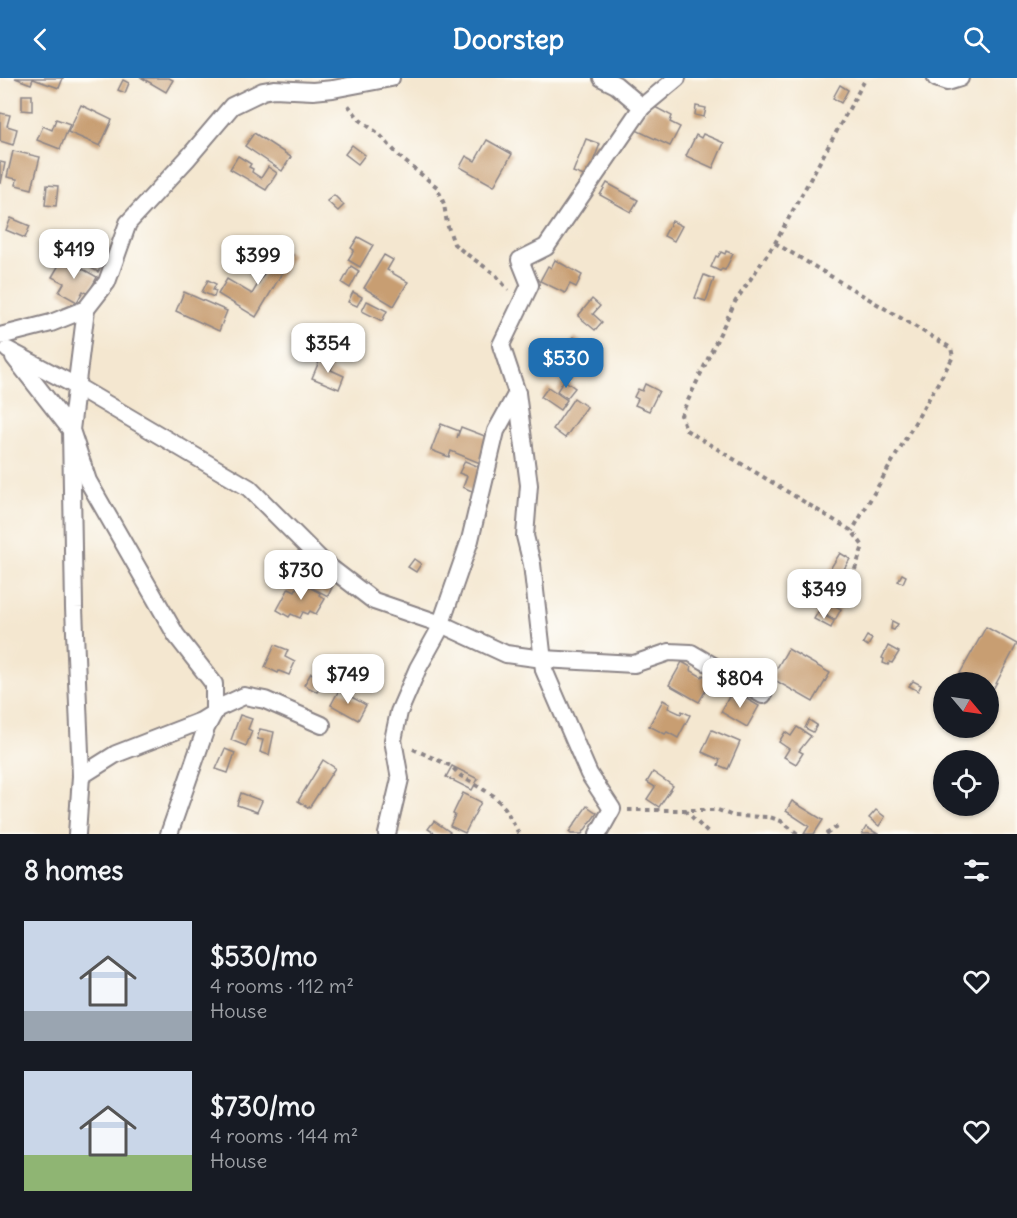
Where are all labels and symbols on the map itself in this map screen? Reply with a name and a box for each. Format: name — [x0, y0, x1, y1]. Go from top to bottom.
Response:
pin: $419 — [38, 229, 110, 280]
pin: $399 — [222, 235, 294, 286]
pin: $354 — [292, 323, 364, 374]
pin: $530 — [530, 338, 602, 389]
pin: $730 — [265, 550, 337, 601]
pin: $349 — [788, 569, 860, 620]
pin: $749 — [312, 654, 384, 705]
pin: $804 — [704, 658, 776, 709]
north arrow — [933, 672, 999, 738]

